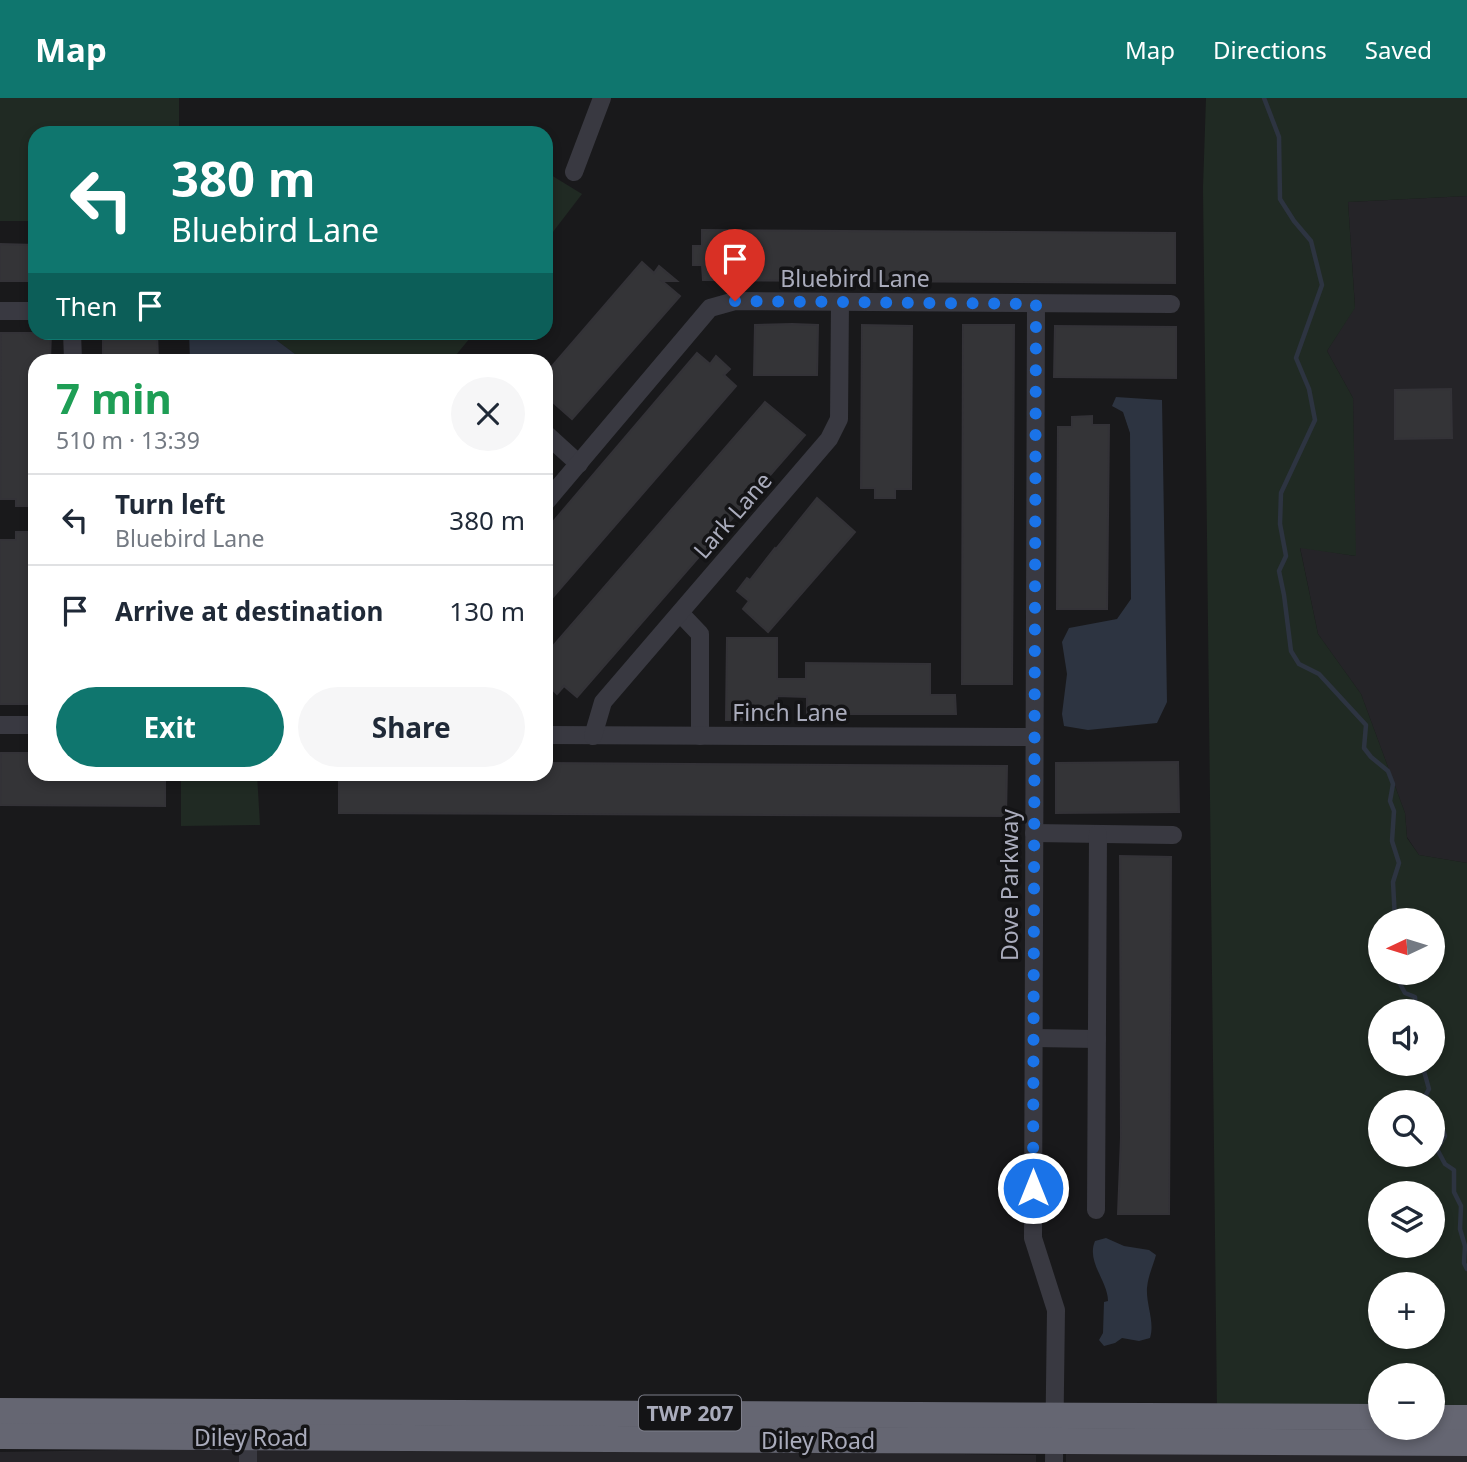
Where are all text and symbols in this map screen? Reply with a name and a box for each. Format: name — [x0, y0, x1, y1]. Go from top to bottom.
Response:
text: Map — [35, 27, 107, 72]
text: Map — [1125, 33, 1175, 66]
text: Directions — [1213, 33, 1327, 66]
text: Saved — [1365, 33, 1432, 66]
text: 380 m — [171, 145, 316, 211]
icon: left — [56, 154, 147, 245]
text: Bluebird Lane — [171, 208, 379, 251]
pin — [705, 229, 765, 301]
icon: arrive — [716, 240, 754, 278]
street label: Bluebird Lane — [780, 262, 930, 294]
icon: arrive — [131, 287, 169, 325]
text: Then — [56, 288, 117, 324]
text: 7 min — [56, 369, 172, 426]
button: close — [451, 377, 525, 451]
text: 510 m · 13:39 — [56, 424, 200, 456]
street label: Lark Lane — [686, 465, 778, 565]
text: Turn left — [115, 486, 226, 522]
icon: left — [56, 501, 94, 539]
text: 380 m — [449, 502, 525, 538]
text: Bluebird Lane — [115, 522, 264, 554]
icon: arrive — [56, 592, 94, 630]
text: Arrive at destination — [115, 593, 384, 629]
text: 130 m — [449, 593, 525, 629]
button: Exit — [56, 687, 284, 767]
button: Share — [298, 687, 525, 767]
street label: Finch Lane — [732, 696, 848, 728]
street label: Dove Parkway — [993, 809, 1025, 961]
north arrow — [1368, 908, 1446, 985]
map controls — [1368, 908, 1445, 1440]
button: sound — [1368, 999, 1445, 1076]
button: search — [1368, 1090, 1445, 1167]
position arrow — [996, 1151, 1070, 1225]
button: layers — [1368, 1181, 1445, 1258]
button: + — [1368, 1272, 1445, 1349]
button: − — [1368, 1363, 1445, 1440]
road number: TWP 207 — [639, 1396, 741, 1430]
street label: Diley Road — [194, 1421, 308, 1453]
street label: Diley Road — [761, 1424, 875, 1456]

